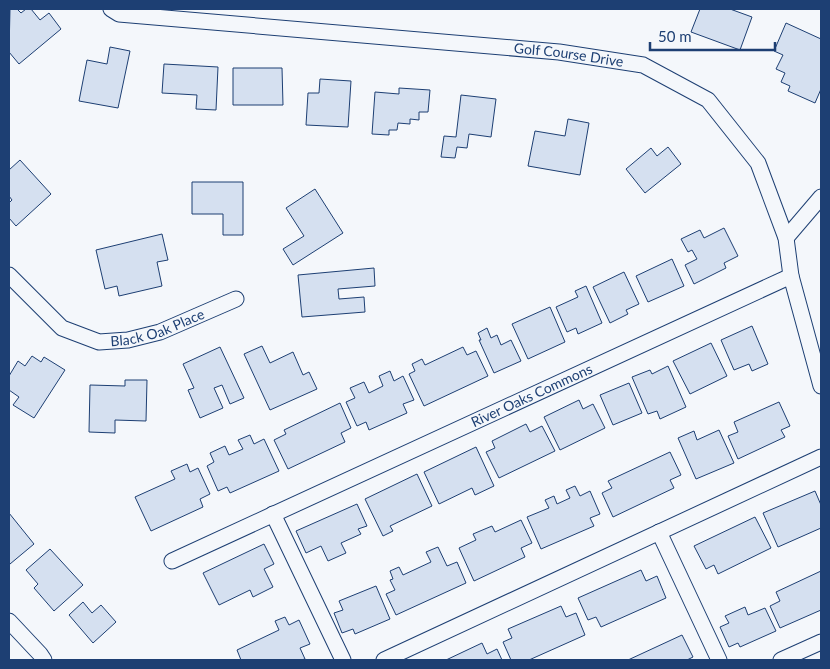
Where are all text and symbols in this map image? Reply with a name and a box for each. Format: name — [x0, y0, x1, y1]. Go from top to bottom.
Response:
scale bar — [650, 20, 775, 52]
text: 50 m — [658, 27, 692, 45]
street label: Golf Course Drive — [513, 39, 625, 70]
street label: Black Oak Place — [110, 305, 207, 349]
street label: River Oaks Commons — [468, 360, 595, 430]

